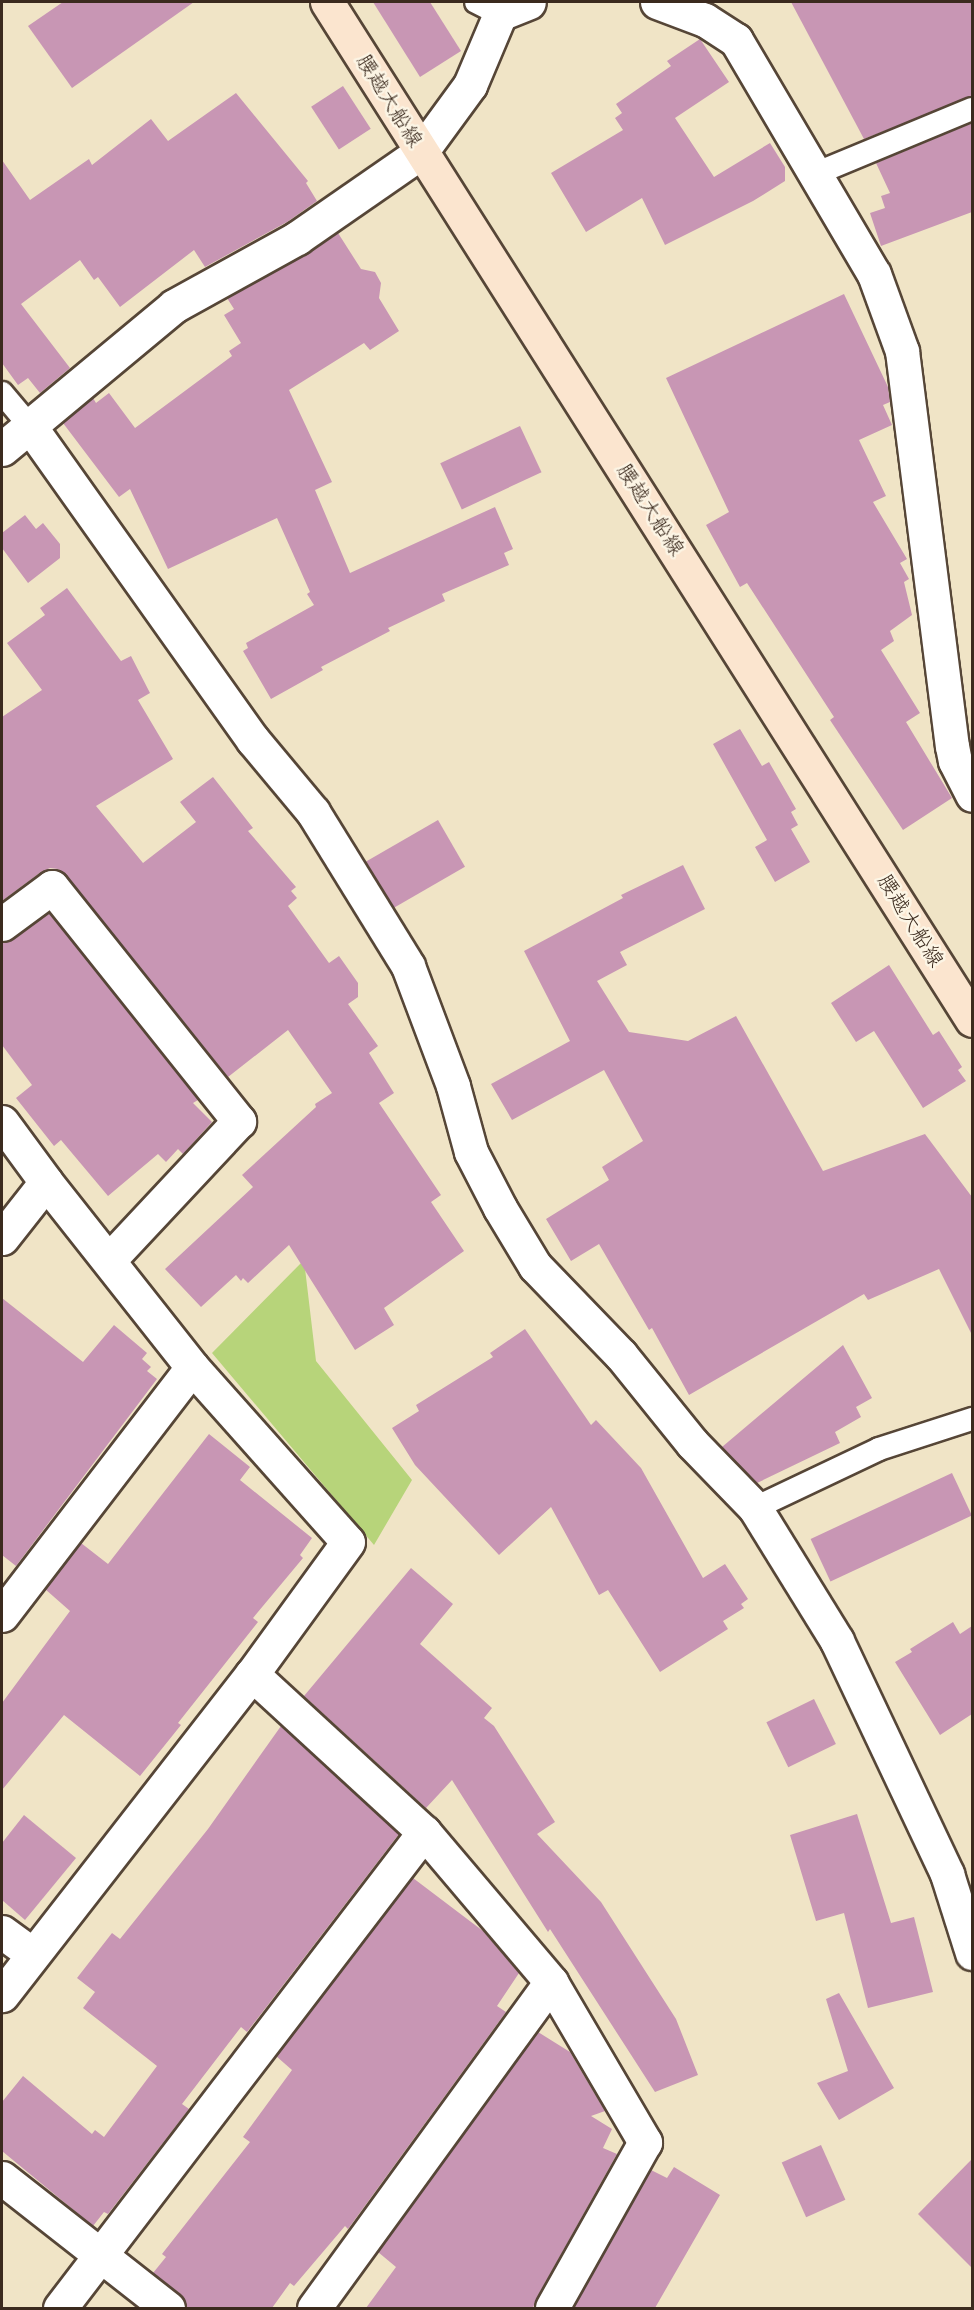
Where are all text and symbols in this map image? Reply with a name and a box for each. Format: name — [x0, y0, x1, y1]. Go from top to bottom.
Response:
street label: 腰越大船線 — [350, 50, 428, 152]
street label: 腰越大船線 — [611, 459, 689, 561]
street label: 腰越大船線 — [871, 870, 949, 972]

